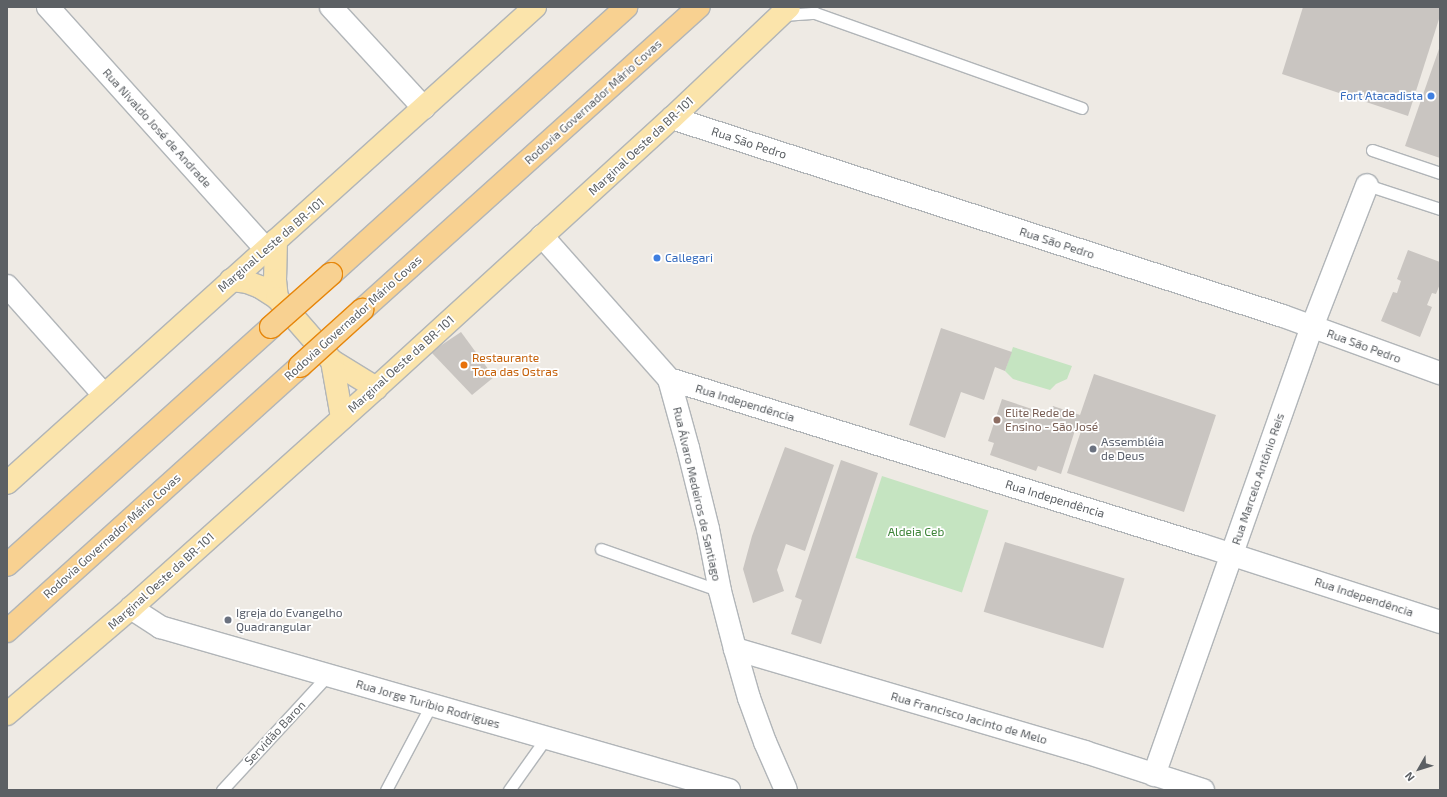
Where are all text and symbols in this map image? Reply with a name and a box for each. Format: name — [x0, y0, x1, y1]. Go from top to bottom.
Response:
street label: Rodovia Governador Mário Covas — [521, 36, 665, 168]
street label: Rua Nivaldo José de Andrade — [99, 65, 215, 191]
place label: Fort Atacadista — [1340, 89, 1423, 103]
marker: Fort Atacadista — [1426, 91, 1436, 101]
street label: Marginal Oeste da BR-101 — [585, 94, 697, 198]
street label: Rua São Pedro — [710, 124, 788, 162]
street label: Marginal Leste da BR-101 — [215, 195, 327, 295]
street label: Rua São Pedro — [1018, 224, 1096, 262]
place label: Callegari — [665, 251, 713, 265]
street label: Rodovia Governador Mário Covas — [281, 252, 425, 384]
marker: Callegari — [652, 253, 662, 263]
street label: Marginal Oeste da BR-101 — [345, 312, 457, 416]
street label: Rua São Pedro — [1325, 326, 1403, 366]
place label: Restaurante Toca das Ostras — [472, 351, 558, 379]
marker: Restaurante Toca das Ostras — [459, 360, 469, 370]
street label: Rua Independência — [694, 381, 796, 425]
street label: Rua Álvaro Medeiros de Santiago — [670, 405, 724, 583]
place label: Elite Rede de Ensino - São José — [1005, 406, 1099, 434]
street label: Rua Marcelo Antônio Reis — [1229, 411, 1287, 547]
marker: Elite Rede de Ensino - São José — [992, 415, 1002, 425]
place label: Assembléia de Deus — [1101, 435, 1164, 463]
marker: Assembléia de Deus — [1088, 444, 1098, 454]
street label: Rodovia Governador Mário Covas — [40, 470, 184, 602]
street label: Rua Independência — [1004, 477, 1106, 521]
park label: Aldeia Ceb — [888, 525, 944, 539]
street label: Marginal Oeste da BR-101 — [105, 529, 217, 633]
street label: Rua Independência — [1313, 574, 1415, 620]
place label: Igreja do Evangelho Quadrangular — [236, 606, 343, 634]
marker: Igreja do Evangelho Quadrangular — [223, 615, 233, 625]
street label: Rua Jorge Turíbio Rodrigues — [354, 676, 502, 732]
street label: Rua Francisco Jacinto de Melo — [889, 689, 1049, 747]
street label: Servidão Baron — [242, 698, 308, 768]
north arrow — [1399, 749, 1439, 789]
text: N — [1402, 770, 1417, 784]

